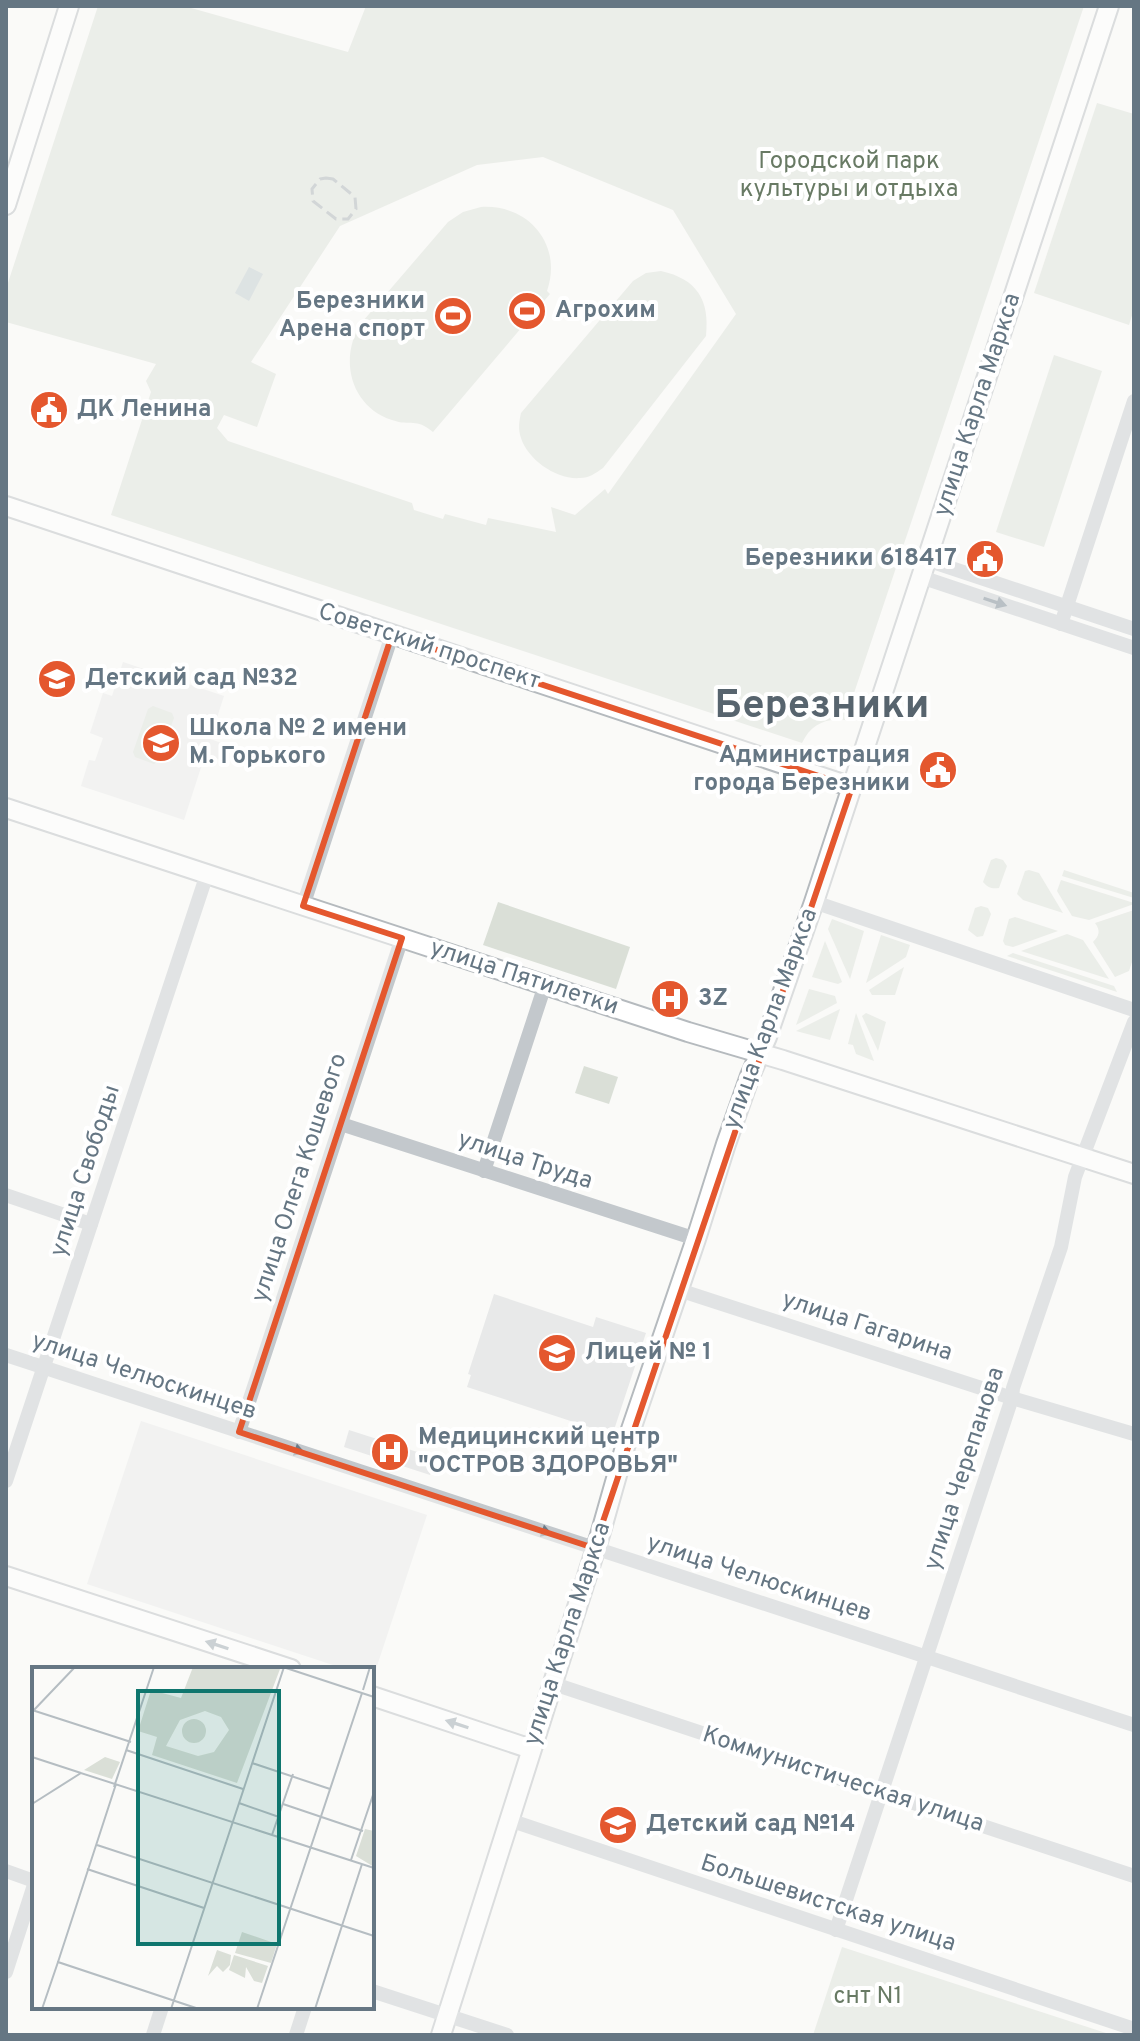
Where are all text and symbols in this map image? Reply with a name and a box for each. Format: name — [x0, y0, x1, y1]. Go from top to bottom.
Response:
park label: Городской парк культуры и отдыха — [740, 147, 958, 205]
place label: Березники Арена спорт — [279, 287, 425, 345]
street label: улица Карла Маркса — [928, 289, 1028, 521]
sports icon: Агрохим — [506, 290, 548, 332]
sports icon: Березники Арена спорт — [432, 295, 474, 337]
place label: Агрохим — [555, 296, 656, 326]
public building icon: ДК Ленина — [28, 389, 70, 431]
place label: ДК Ленина — [77, 395, 211, 425]
public building icon: Березники 618417 — [964, 538, 1006, 580]
place label: Березники 618417 — [745, 544, 957, 574]
one-way arrow — [983, 596, 1007, 608]
street label: Советский проспект — [314, 597, 544, 697]
school or university icon: Детский сад №32 — [36, 658, 78, 700]
place label: Детский сад №32 — [85, 664, 298, 694]
district label: Березники — [715, 682, 929, 732]
place label: Школа № 2 имени М. Горького — [189, 714, 407, 772]
school or university icon: Школа № 2 имени М. Горького — [140, 722, 182, 764]
place label: Администрация города Березники — [693, 741, 910, 799]
public building icon: Администрация города Березники — [917, 749, 959, 791]
street label: улица Карла Маркса — [717, 904, 825, 1134]
street label: улица Пятилетки — [426, 933, 622, 1023]
hospital icon: 3Z — [649, 978, 691, 1020]
place label: 3Z — [698, 984, 728, 1014]
street label: улица Олега Кошевого — [246, 1050, 354, 1306]
street label: улица Свободы — [44, 1081, 128, 1261]
street label: улица Труда — [454, 1125, 596, 1197]
street label: улица Гагарина — [778, 1285, 956, 1369]
street label: улица Челюскинцев — [28, 1326, 260, 1428]
school or university icon: Лицей № 1 — [536, 1332, 578, 1374]
place label: Лицей № 1 — [585, 1338, 712, 1368]
street label: улица Черепанова — [918, 1364, 1012, 1574]
place label: Медицинский центр "ОСТРОВ ЗДОРОВЬЯ" — [418, 1423, 678, 1481]
hospital icon: Медицинский центр "ОСТРОВ ЗДОРОВЬЯ" — [369, 1431, 411, 1473]
one-way arrow — [281, 1444, 305, 1456]
street label: улица Карла Маркса — [518, 1518, 618, 1750]
one-way arrow — [528, 1525, 552, 1537]
street label: улица Челюскинцев — [643, 1528, 875, 1630]
one-way arrow — [204, 1638, 228, 1650]
inset map — [32, 1667, 374, 2009]
one-way arrow — [445, 1717, 469, 1729]
street label: Коммунистическая улица — [699, 1720, 987, 1840]
school or university icon: Детский сад №14 — [597, 1804, 639, 1846]
place label: Детский сад №14 — [646, 1810, 855, 1840]
street label: Большевистская улица — [696, 1848, 960, 1960]
park label: снт N1 — [834, 1982, 902, 2012]

